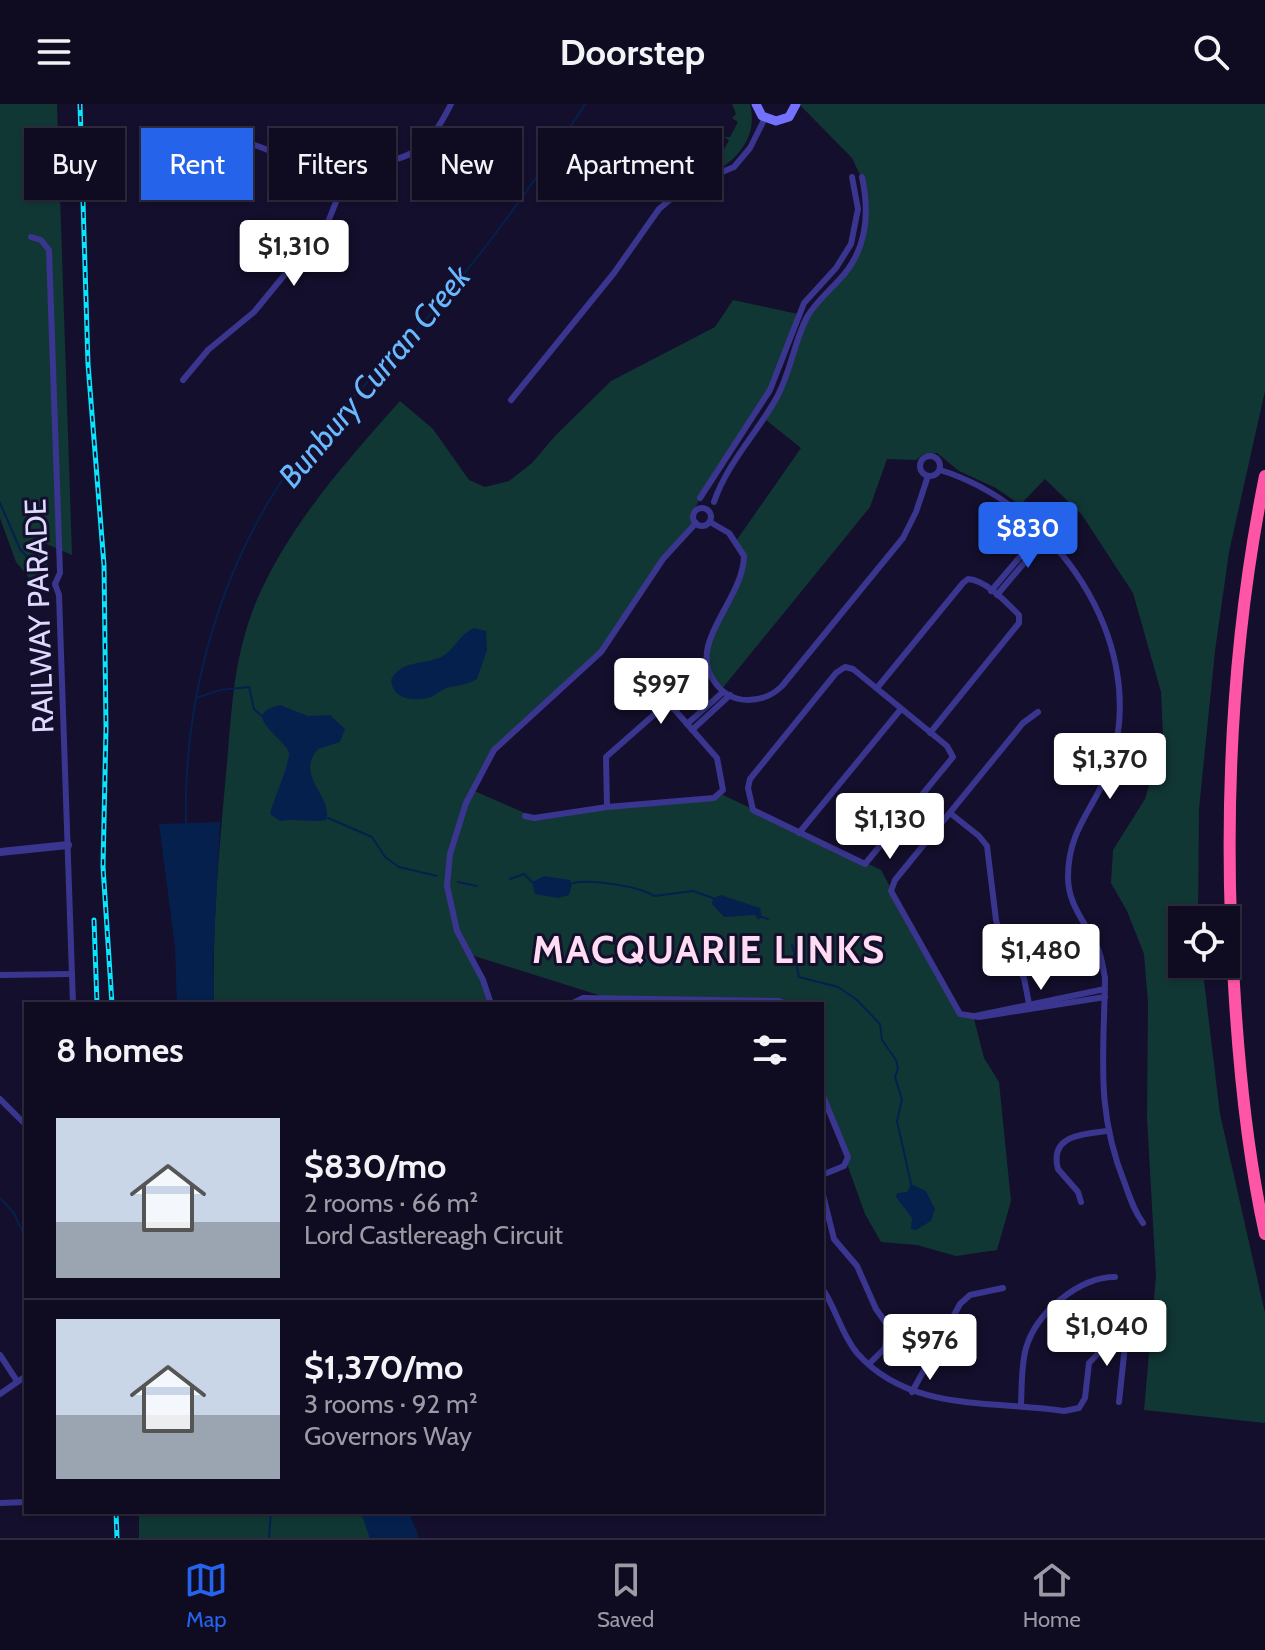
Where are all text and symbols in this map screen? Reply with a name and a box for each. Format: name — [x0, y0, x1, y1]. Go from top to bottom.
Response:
icon: menu — [32, 30, 76, 74]
text: Doorstep — [560, 30, 705, 74]
icon: search — [1189, 30, 1233, 74]
chip: Buy — [24, 128, 125, 200]
chip: Rent — [141, 128, 253, 200]
chip: Filters — [269, 128, 396, 200]
chip: New — [412, 128, 522, 200]
chip: Apartment — [538, 128, 722, 200]
pin: $1,310 — [229, 220, 359, 288]
text: $1,310 — [258, 230, 330, 262]
water label: Bunbury Curran Creek — [270, 256, 479, 495]
street label: RAILWAY PARADE — [16, 498, 62, 734]
pin: $830 — [981, 502, 1075, 570]
text: $830 — [996, 512, 1060, 544]
pin: $997 — [614, 658, 708, 726]
text: $997 — [632, 668, 690, 700]
pin: $1,370 — [1045, 733, 1175, 801]
text: $1,370 — [1072, 743, 1148, 775]
pin: $1,130 — [825, 793, 955, 861]
text: $1,130 — [854, 803, 926, 835]
map controls — [1168, 906, 1240, 978]
button: locate — [1168, 906, 1240, 978]
pin: $1,480 — [976, 924, 1106, 992]
district label: MACQUARIE LINKS — [532, 926, 886, 973]
text: $1,480 — [1001, 934, 1081, 966]
icon: filters — [748, 1028, 792, 1072]
text: 8 homes — [56, 1029, 184, 1071]
text: $830/mo — [304, 1145, 446, 1187]
icon: home — [120, 1150, 216, 1246]
text: 2 rooms · 66 m² — [304, 1187, 478, 1219]
text: Lord Castlereagh Circuit — [304, 1219, 563, 1251]
pin: $1,040 — [1042, 1300, 1172, 1368]
text: $1,040 — [1065, 1310, 1149, 1342]
pin: $976 — [883, 1314, 977, 1382]
text: $976 — [902, 1324, 959, 1356]
text: $1,370/mo — [304, 1346, 463, 1388]
icon: home — [120, 1351, 216, 1447]
text: 3 rooms · 92 m² — [304, 1388, 478, 1420]
text: Governors Way — [304, 1420, 472, 1452]
tab: Map — [184, 1558, 228, 1633]
tab: Saved — [597, 1558, 654, 1633]
tab: Home — [1023, 1558, 1081, 1633]

